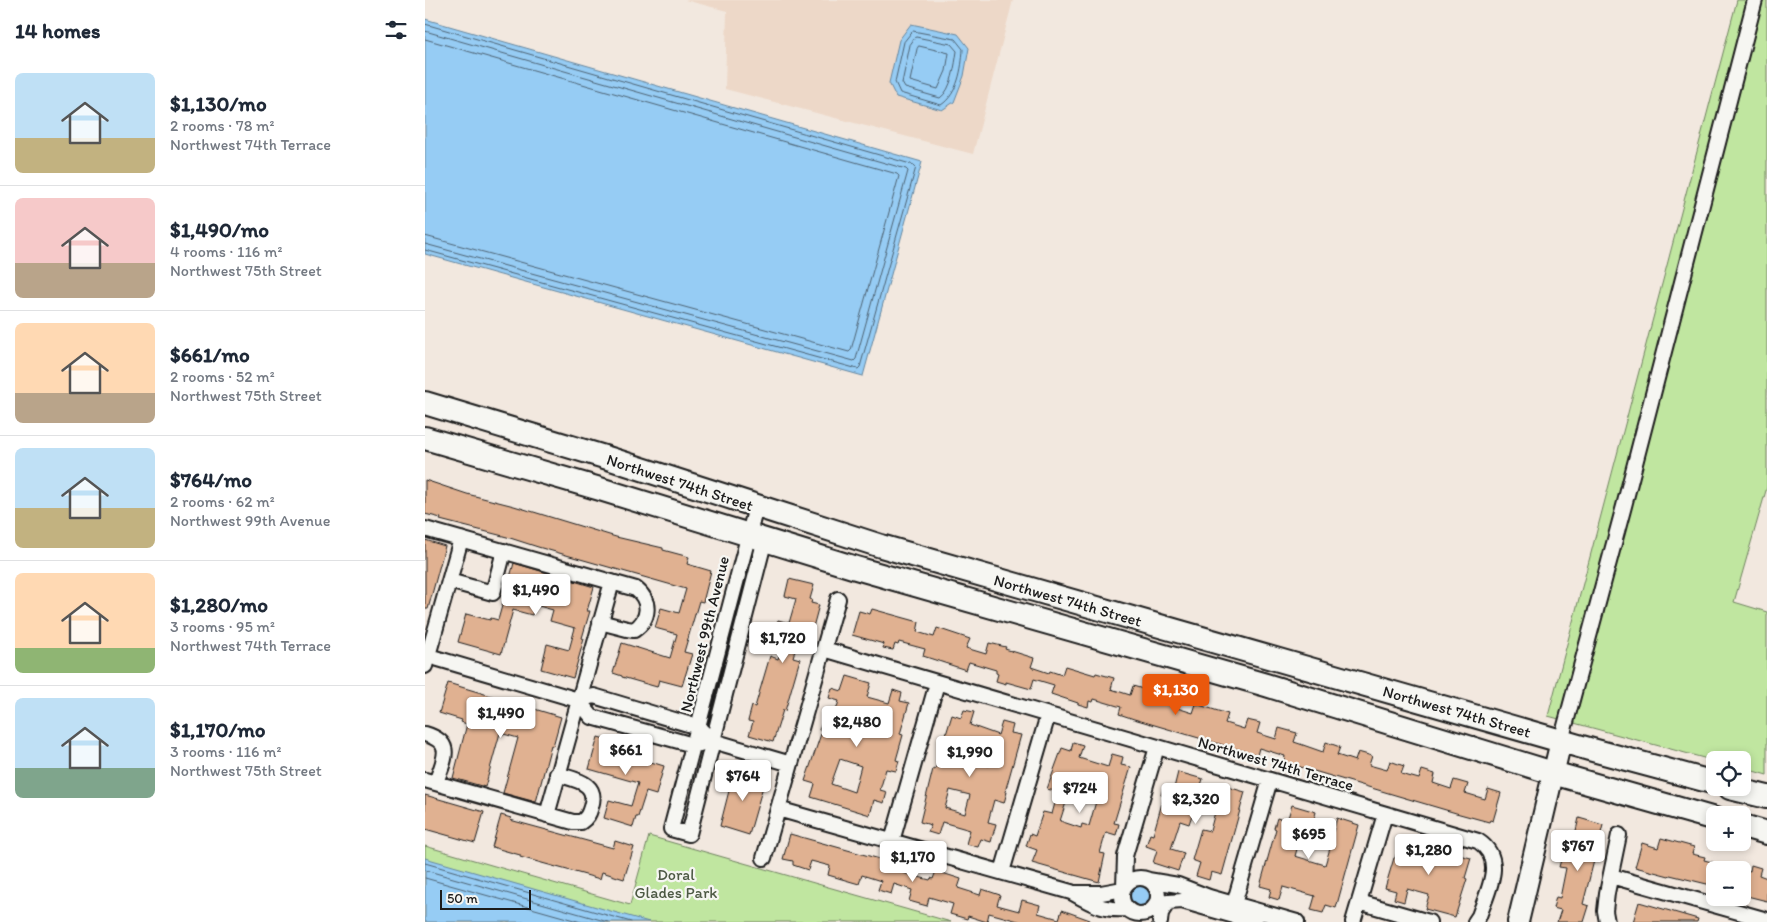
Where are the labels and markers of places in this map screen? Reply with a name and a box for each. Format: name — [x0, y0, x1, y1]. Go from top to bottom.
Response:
pin: $1,490 — [495, 574, 577, 616]
pin: $1,720 — [742, 622, 824, 664]
pin: $1,130 — [1135, 674, 1217, 716]
pin: $1,490 — [460, 696, 542, 739]
pin: $2,480 — [816, 706, 898, 748]
pin: $661 — [596, 734, 656, 776]
pin: $1,990 — [929, 736, 1011, 778]
pin: $764 — [713, 760, 773, 802]
pin: $724 — [1050, 772, 1110, 814]
pin: $2,320 — [1155, 782, 1237, 825]
pin: $695 — [1279, 818, 1339, 860]
pin: $767 — [1548, 830, 1608, 872]
pin: $1,280 — [1388, 834, 1470, 876]
pin: $1,170 — [872, 840, 954, 883]

